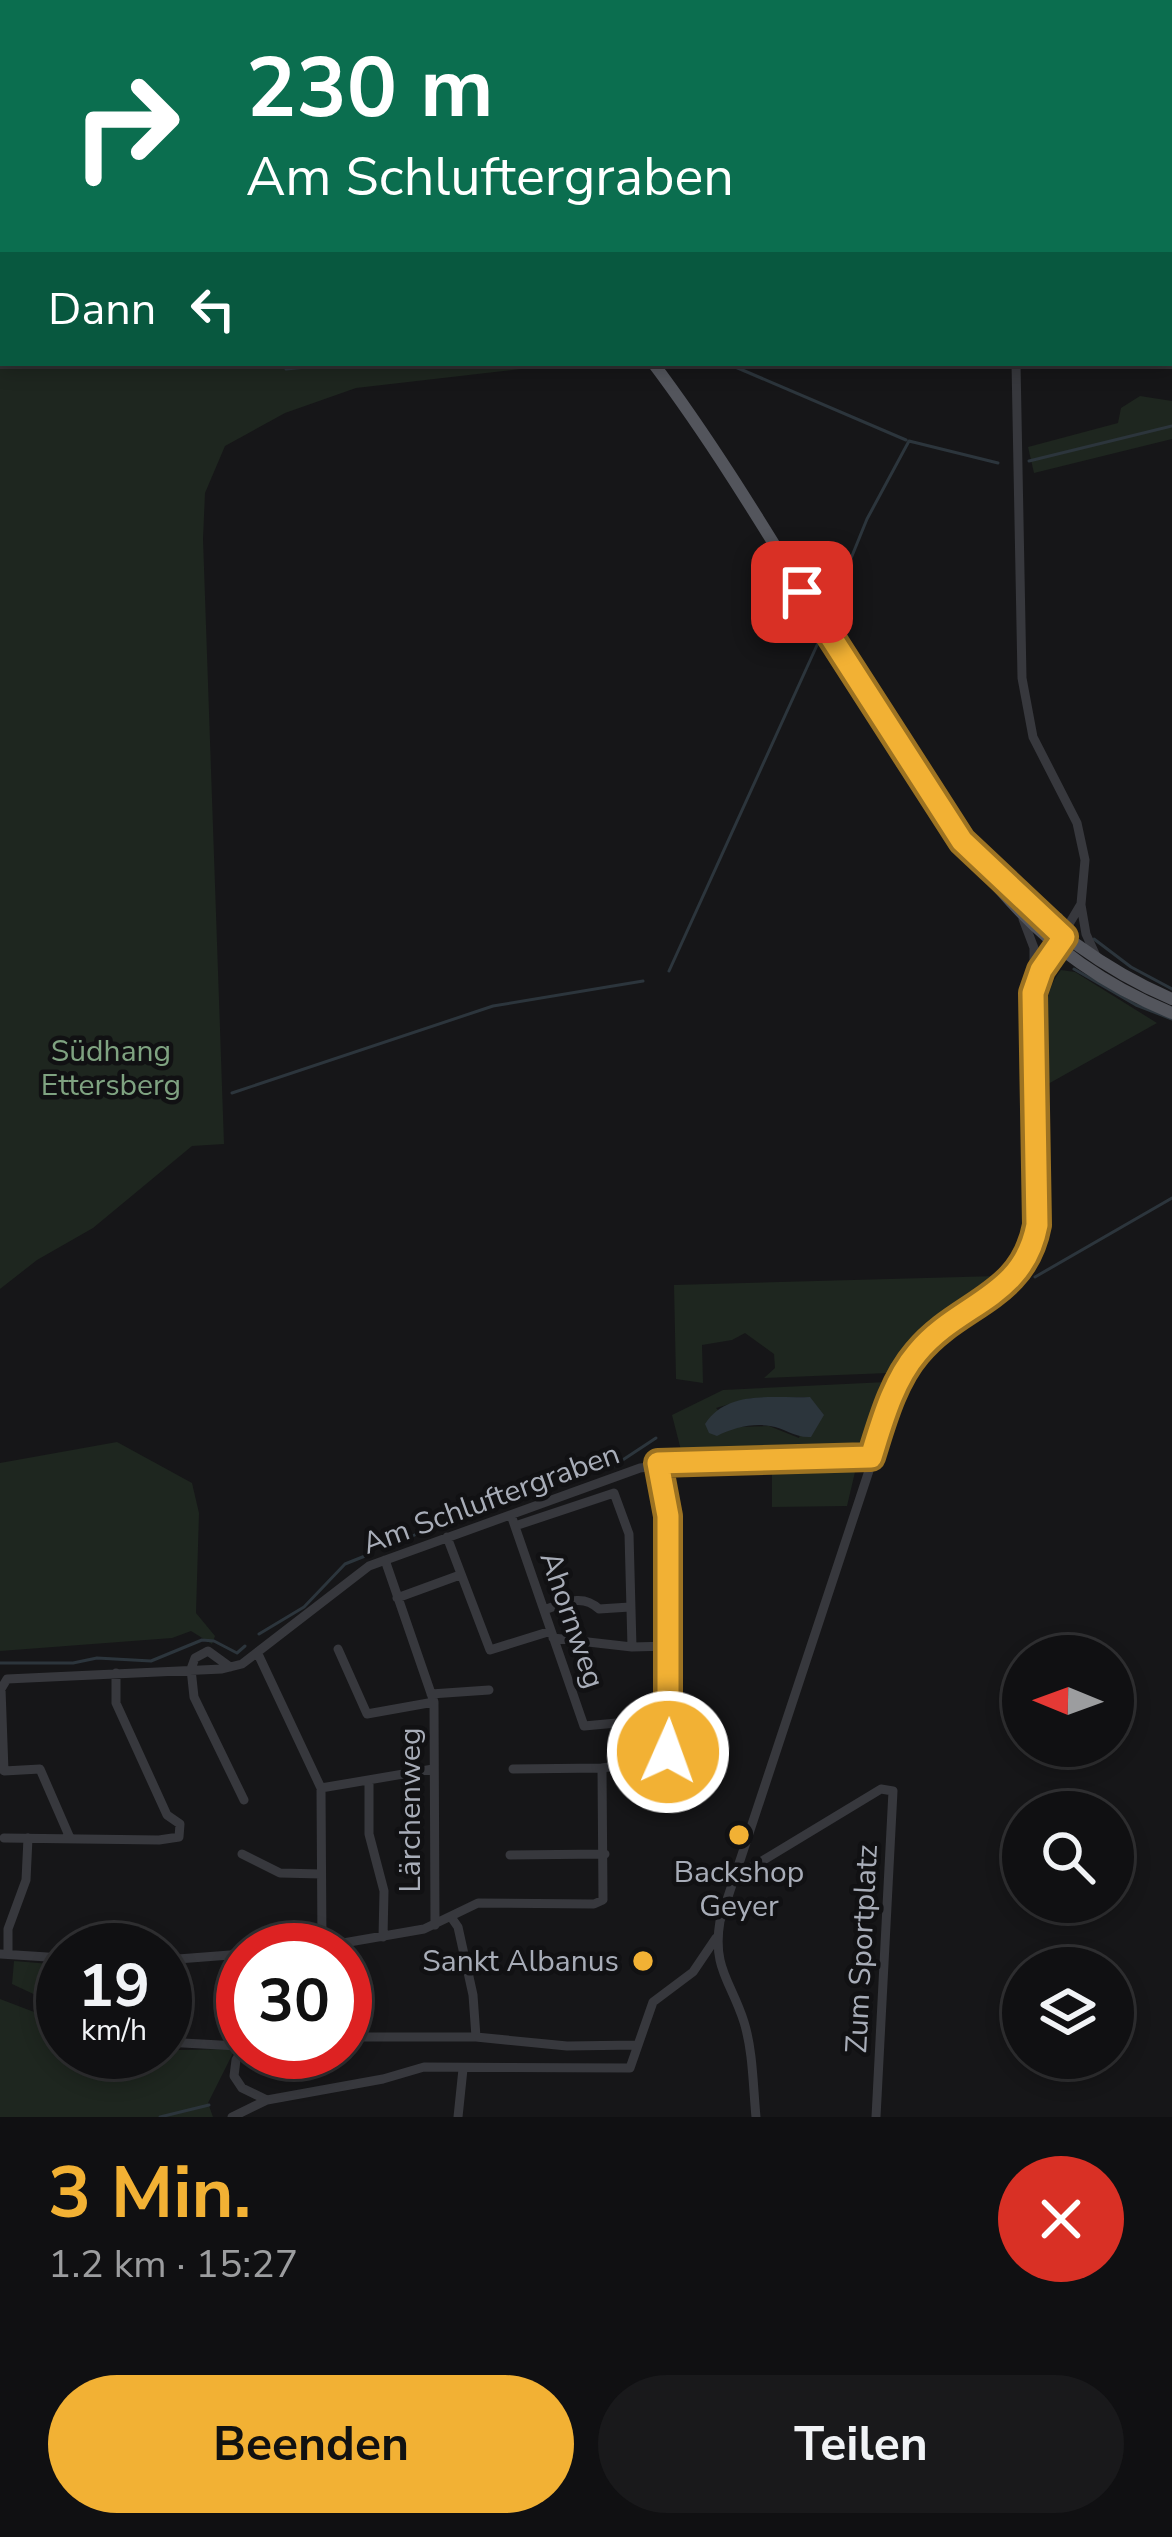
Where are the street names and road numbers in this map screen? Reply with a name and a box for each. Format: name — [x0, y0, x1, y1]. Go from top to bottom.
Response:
street label: Am Schluftergraben — [357, 1433, 625, 1565]
street label: Ahornweg — [530, 1546, 614, 1694]
street label: Lärchenweg — [390, 1727, 431, 1893]
street label: Zum Sportplatz — [836, 1844, 888, 2054]

